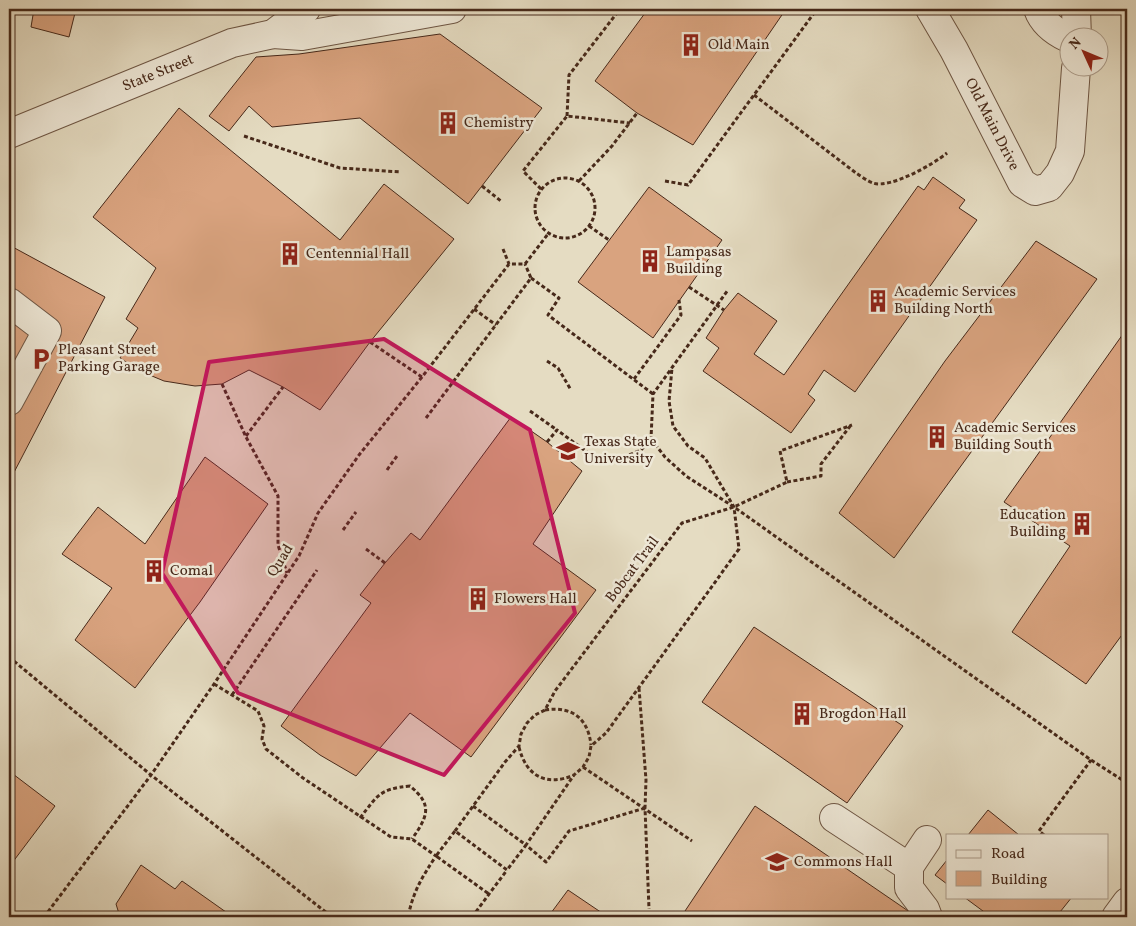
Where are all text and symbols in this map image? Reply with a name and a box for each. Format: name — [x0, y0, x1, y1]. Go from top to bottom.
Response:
north arrow — [1058, 28, 1108, 78]
building icon: Old Main — [678, 32, 704, 58]
text: N — [1065, 34, 1086, 54]
place label: Old Main — [708, 35, 770, 56]
street label: State Street — [119, 49, 197, 97]
street label: Old Main Drive — [960, 74, 1024, 174]
building icon: Chemistry — [435, 110, 461, 136]
place label: Chemistry — [464, 113, 534, 134]
building icon: Centennial Hall — [277, 241, 303, 267]
place label: Lampasas Building — [666, 242, 732, 280]
place label: Centennial Hall — [306, 244, 409, 265]
building icon: Lampasas Building — [637, 248, 663, 274]
place label: Academic Services Building North — [894, 282, 1016, 320]
building icon: Academic Services Building North — [865, 288, 891, 314]
place label: Pleasant Street Parking Garage — [58, 340, 160, 378]
parking icon: Pleasant Street Parking Garage — [28, 346, 54, 372]
place label: Academic Services Building South — [954, 418, 1076, 456]
building icon: Academic Services Building South — [924, 424, 950, 450]
place label: Texas State University — [584, 432, 657, 470]
school or university icon: Texas State University — [555, 438, 581, 464]
place label: Education Building — [999, 505, 1066, 543]
building icon: Education Building — [1069, 511, 1095, 537]
street label: Bobcat Trail — [601, 533, 665, 607]
street label: Quad — [263, 540, 299, 582]
building icon: Comal — [141, 558, 167, 584]
place label: Comal — [170, 561, 213, 582]
building icon: Flowers Hall — [465, 586, 491, 612]
place label: Flowers Hall — [494, 589, 577, 610]
building icon: Brogdon Hall — [789, 701, 815, 727]
place label: Brogdon Hall — [819, 704, 906, 725]
legend — [946, 834, 1108, 898]
text: Road — [991, 844, 1025, 865]
school or university icon: Commons Hall — [764, 849, 790, 875]
place label: Commons Hall — [794, 852, 892, 873]
text: Building — [991, 870, 1048, 891]

